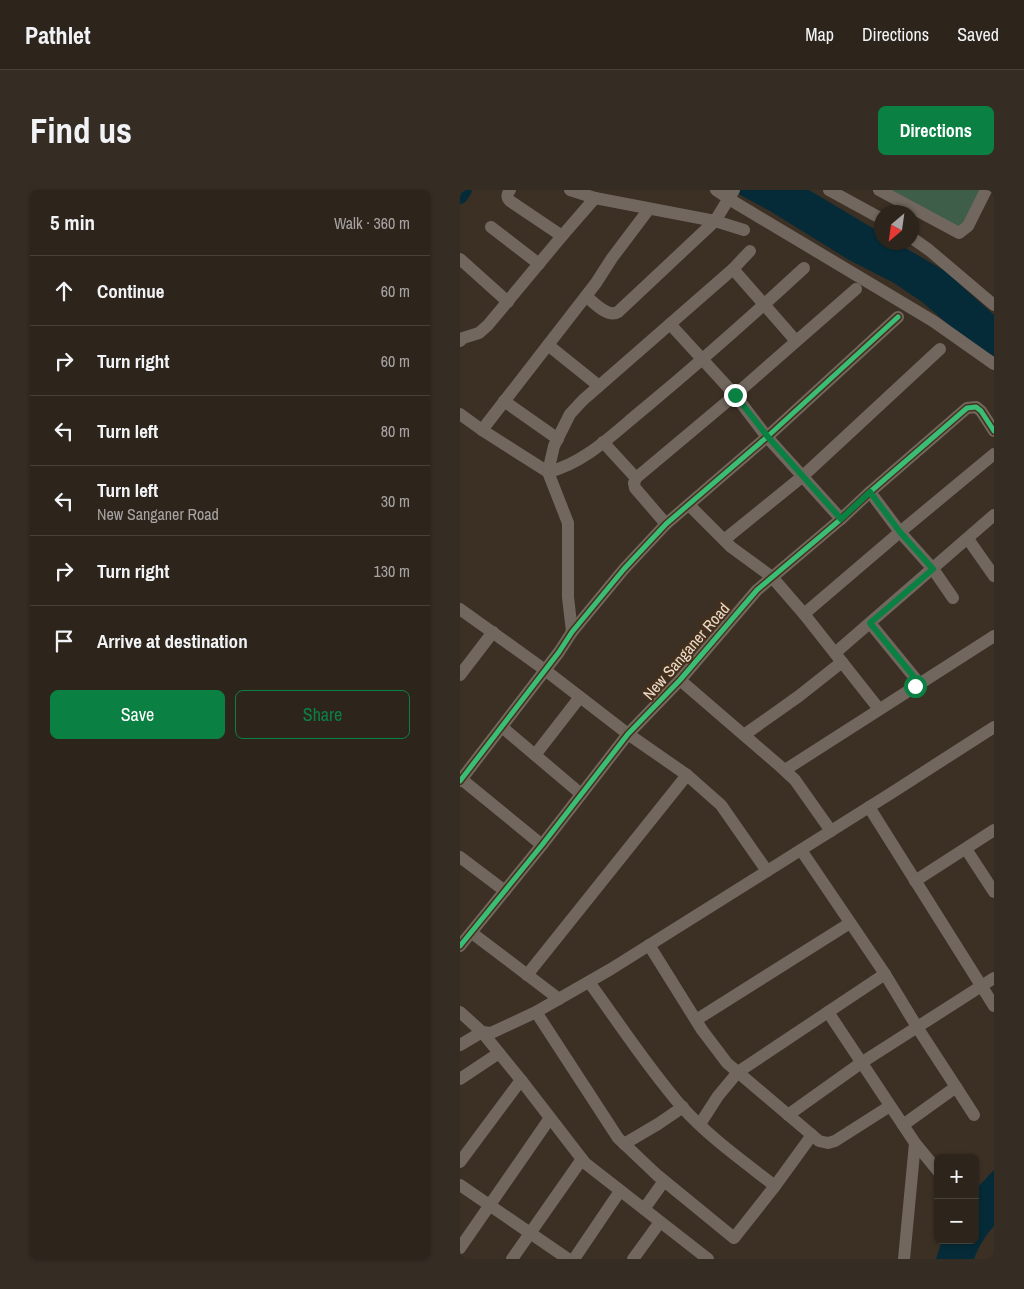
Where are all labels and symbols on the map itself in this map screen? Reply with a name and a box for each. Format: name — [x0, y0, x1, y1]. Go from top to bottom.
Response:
north arrow — [874, 205, 919, 250]
route end — [724, 384, 747, 407]
street label: New Sanganer Road — [638, 598, 734, 704]
route start — [904, 675, 927, 698]

